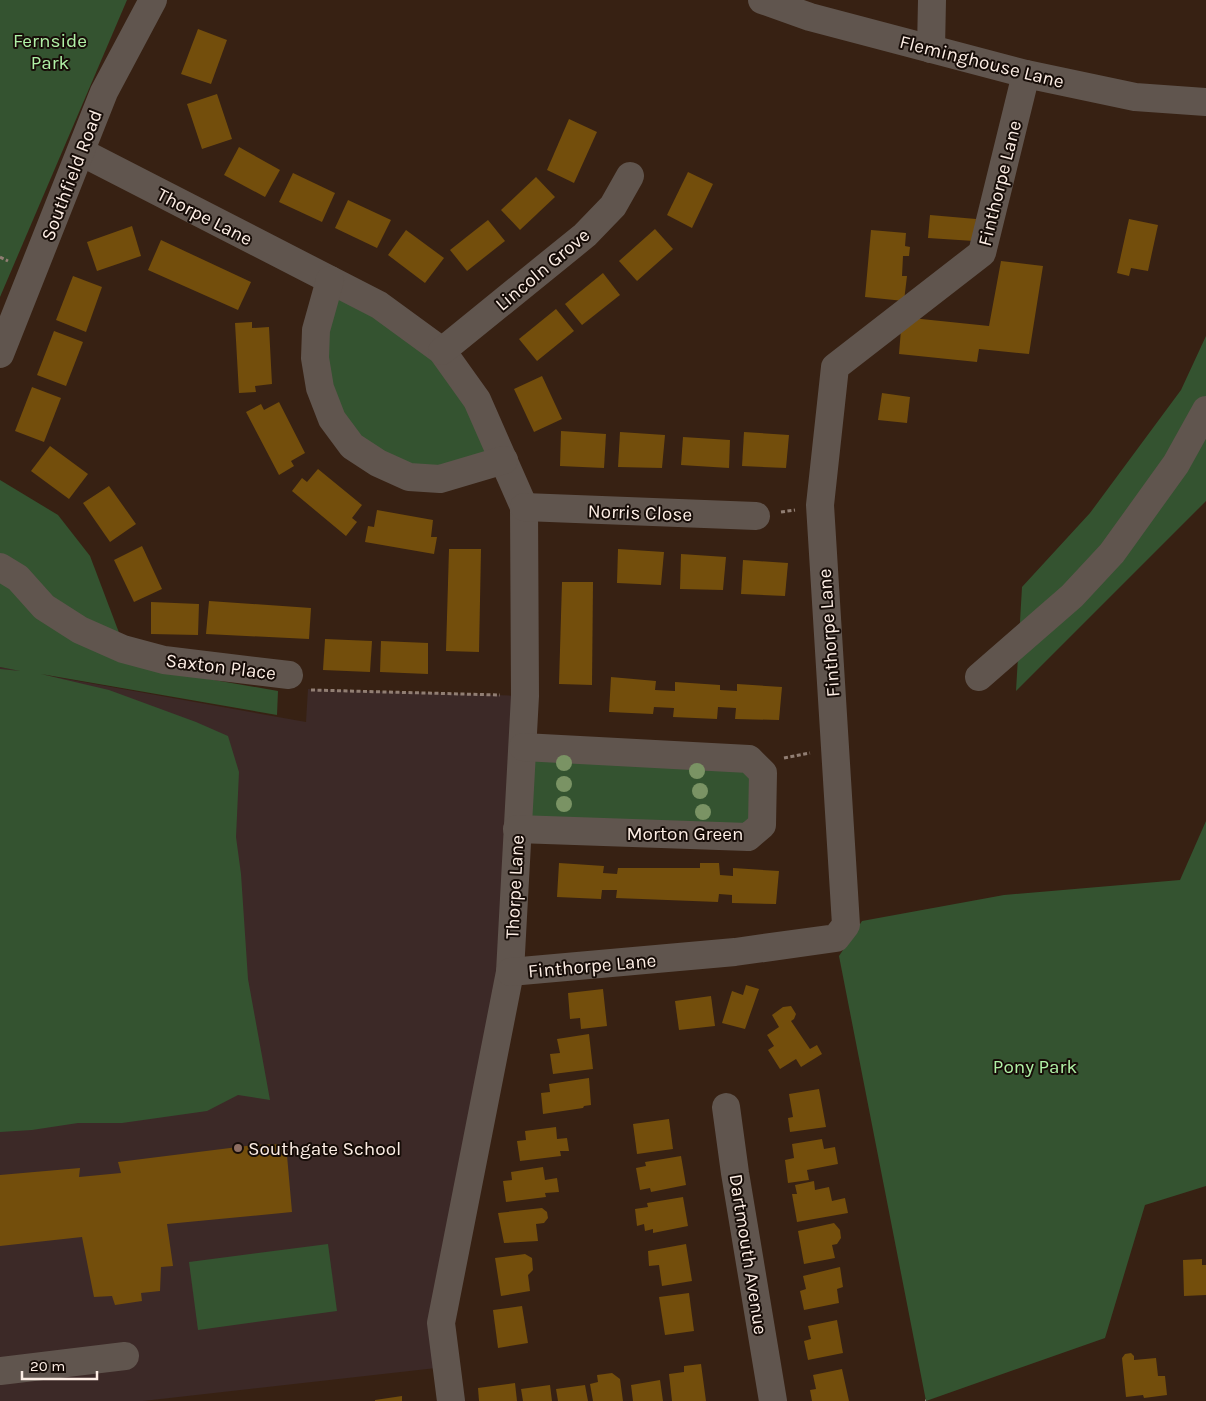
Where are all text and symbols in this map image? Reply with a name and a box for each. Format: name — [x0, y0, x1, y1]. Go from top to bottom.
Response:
park label: Fernside Park — [13, 30, 87, 74]
street label: Fleminghouse Lane — [897, 31, 1066, 93]
street label: Southfield Road — [37, 107, 107, 244]
street label: Finthorpe Lane — [974, 118, 1026, 248]
street label: Thorpe Lane — [153, 183, 256, 250]
street label: Lincoln Grove — [491, 224, 594, 316]
street label: Norris Close — [587, 500, 693, 526]
street label: Finthorpe Lane — [814, 568, 844, 698]
street label: Saxton Place — [164, 649, 277, 685]
street label: Morton Green — [627, 823, 743, 845]
street label: Thorpe Lane — [501, 834, 529, 940]
street label: Finthorpe Lane — [527, 949, 657, 983]
park label: Pony Park — [993, 1056, 1077, 1078]
place label: Southgate School — [248, 1138, 401, 1160]
marker: Southgate School — [232, 1142, 244, 1154]
street label: Dartmouth Avenue — [724, 1172, 772, 1336]
scale bar — [22, 1348, 98, 1380]
text: 20 m — [30, 1357, 65, 1375]

